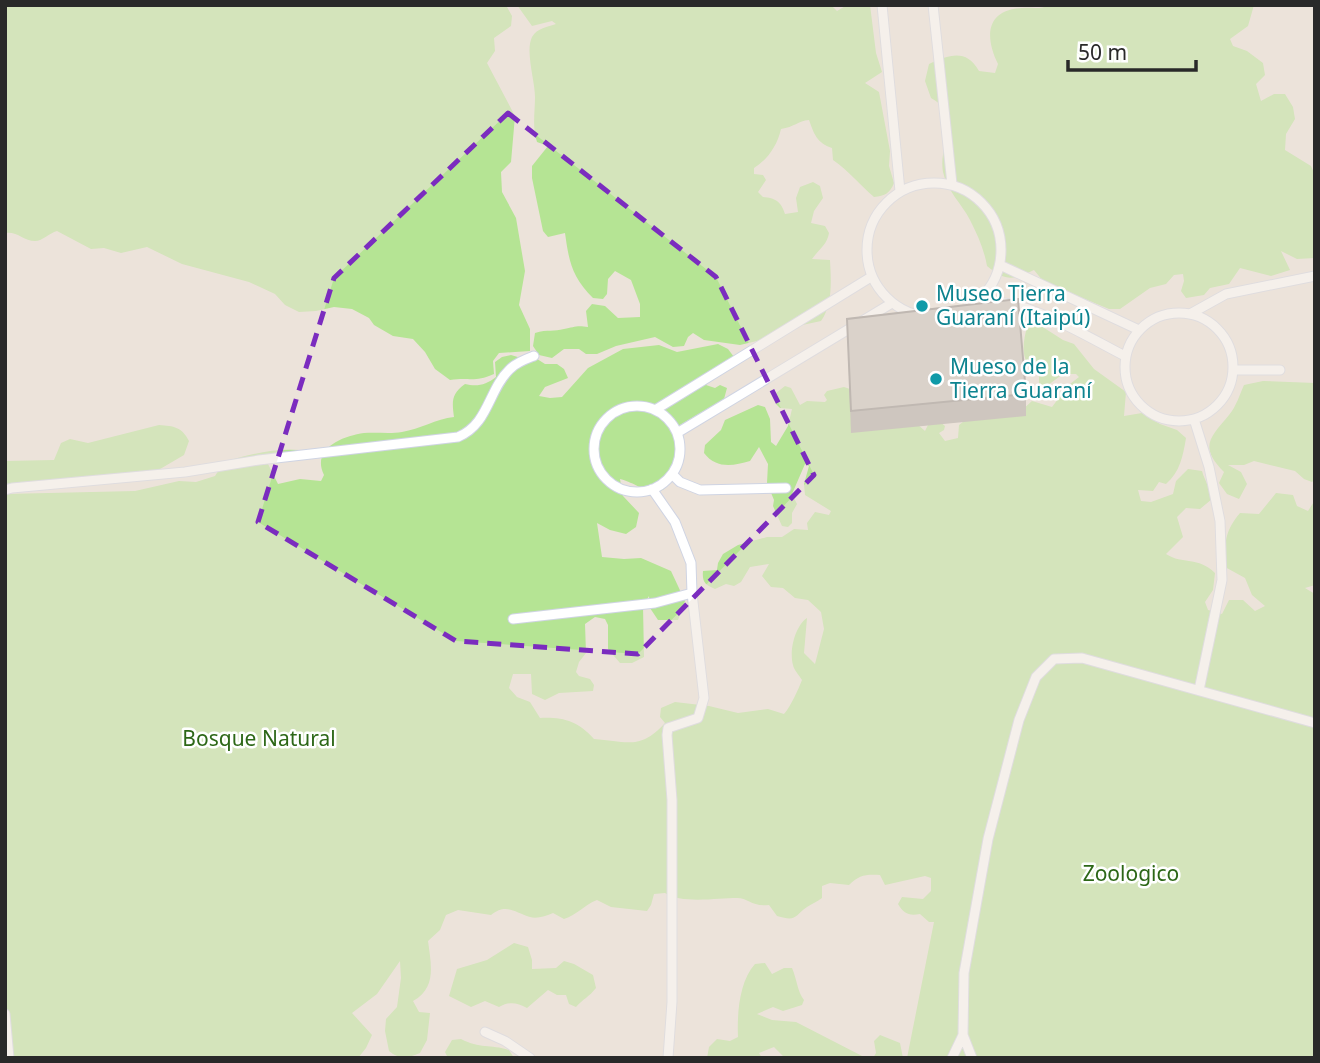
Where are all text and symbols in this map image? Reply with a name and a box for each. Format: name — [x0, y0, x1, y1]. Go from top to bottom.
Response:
scale bar — [1068, 28, 1196, 72]
text: 50 m — [1078, 38, 1127, 66]
place label: Museo Tierra Guaraní (Itaipú) — [936, 279, 1090, 331]
marker: Museo Tierra Guaraní (Itaipú) — [914, 298, 930, 314]
place label: Mueso de la Tierra Guaraní — [950, 352, 1092, 404]
marker: Mueso de la Tierra Guaraní — [928, 371, 944, 387]
park label: Bosque Natural — [182, 724, 336, 752]
park label: Zoologico — [1083, 859, 1179, 887]

